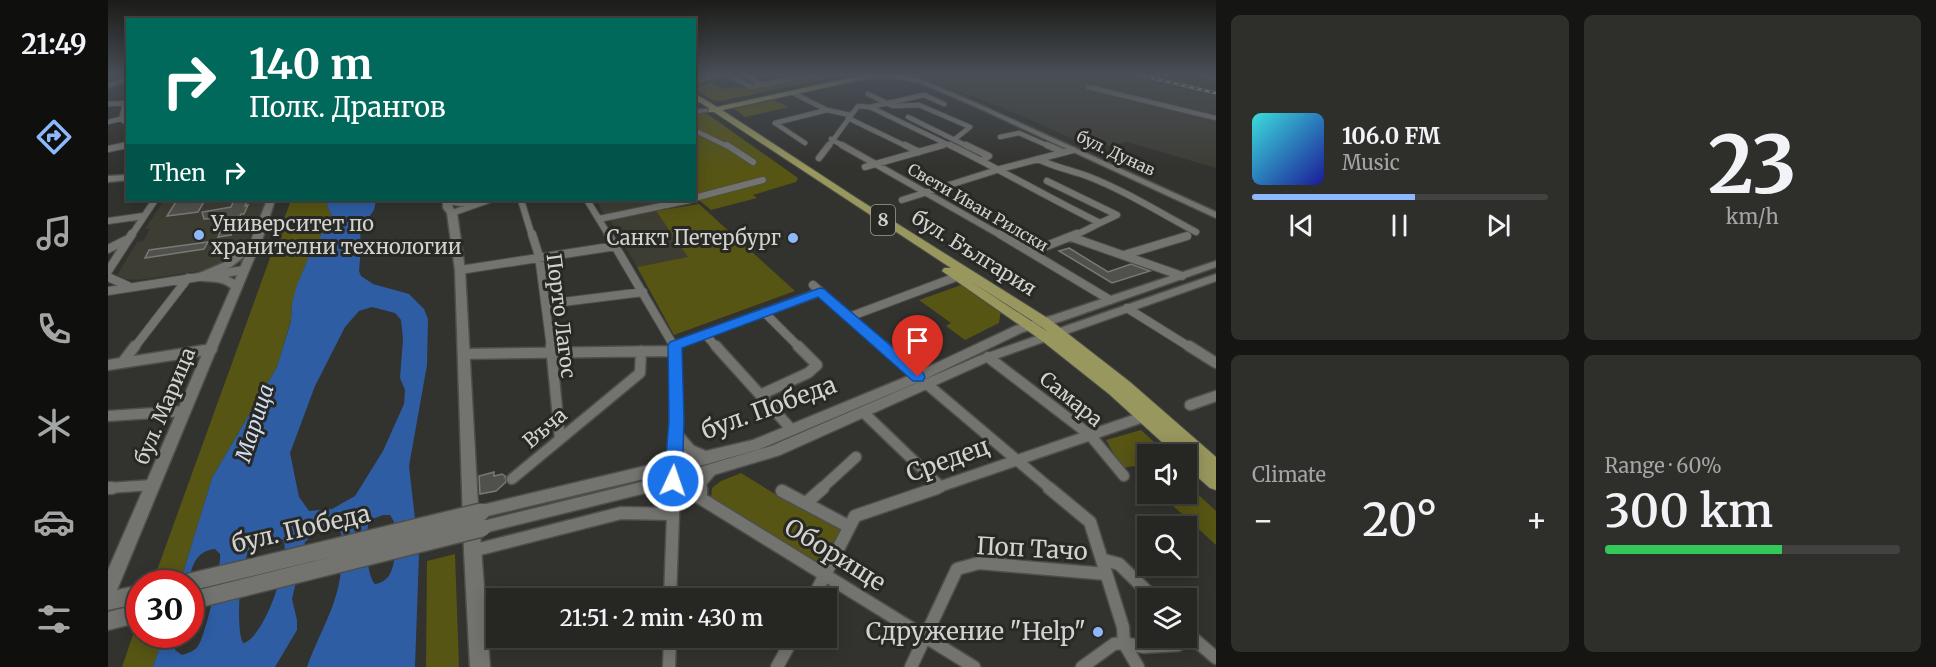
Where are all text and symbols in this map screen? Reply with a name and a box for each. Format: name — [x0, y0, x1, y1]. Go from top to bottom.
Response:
text: 21:49 — [21, 27, 87, 61]
text: 140 m — [249, 38, 372, 90]
icon: right — [150, 42, 228, 120]
text: Полк. Дрангов — [249, 90, 446, 124]
icon: directions — [33, 116, 75, 158]
text: 23 — [1708, 116, 1797, 214]
text: 106.0 FM — [1342, 122, 1440, 150]
street label: бул. Дунав — [1073, 126, 1159, 180]
text: Music — [1342, 150, 1400, 175]
icon: right — [218, 156, 251, 189]
text: Then — [150, 159, 206, 187]
street label: Свети Иван Рилски — [904, 159, 1052, 255]
street label: бул. България — [907, 204, 1041, 301]
text: km/h — [1726, 204, 1779, 229]
road number: 8 — [871, 205, 895, 235]
icon: previous — [1285, 209, 1318, 242]
icon: pause — [1383, 209, 1416, 242]
icon: next — [1482, 209, 1515, 242]
place label: Университет по хранителни технологии — [210, 211, 462, 259]
icon: music — [33, 212, 75, 254]
place label: Санкт Петербург — [607, 225, 781, 250]
marker: Университет по хранителни технологии — [192, 228, 206, 242]
marker: Санкт Петербург — [786, 231, 800, 245]
street label: Порто Лагос — [541, 252, 582, 380]
icon: phone — [33, 308, 75, 350]
pin — [892, 315, 943, 377]
icon: arrive — [901, 324, 934, 357]
street label: бул. Марица — [129, 343, 201, 468]
street label: Самара — [1035, 366, 1108, 432]
street label: бул. Победа — [697, 369, 841, 446]
water label: Марица — [229, 381, 280, 466]
street label: Въча — [518, 402, 572, 453]
icon: climate — [33, 405, 75, 447]
street label: Средец — [902, 430, 994, 489]
map controls — [1137, 444, 1197, 648]
button: sound — [1137, 444, 1197, 504]
position arrow — [641, 449, 705, 513]
text: Range · 60% — [1605, 453, 1722, 478]
text: Climate — [1252, 462, 1326, 487]
text: 300 km — [1605, 483, 1773, 539]
text: 20° — [1362, 492, 1437, 548]
street label: бул. Победа — [229, 497, 373, 560]
text: − — [1252, 500, 1274, 541]
text: + — [1525, 500, 1548, 541]
icon: car — [33, 501, 75, 543]
street label: Оборище — [779, 511, 892, 598]
button: search — [1137, 516, 1197, 576]
street label: Поп Тачо — [976, 530, 1089, 567]
speed limit sign: 30 — [126, 570, 204, 648]
button: layers — [1137, 588, 1197, 648]
icon: filters — [33, 598, 75, 640]
text: 21:51 · 2 min · 430 m — [560, 604, 763, 632]
place label: Сдружение "Help" — [866, 616, 1086, 647]
marker: Сдружение "Help" — [1091, 625, 1105, 639]

